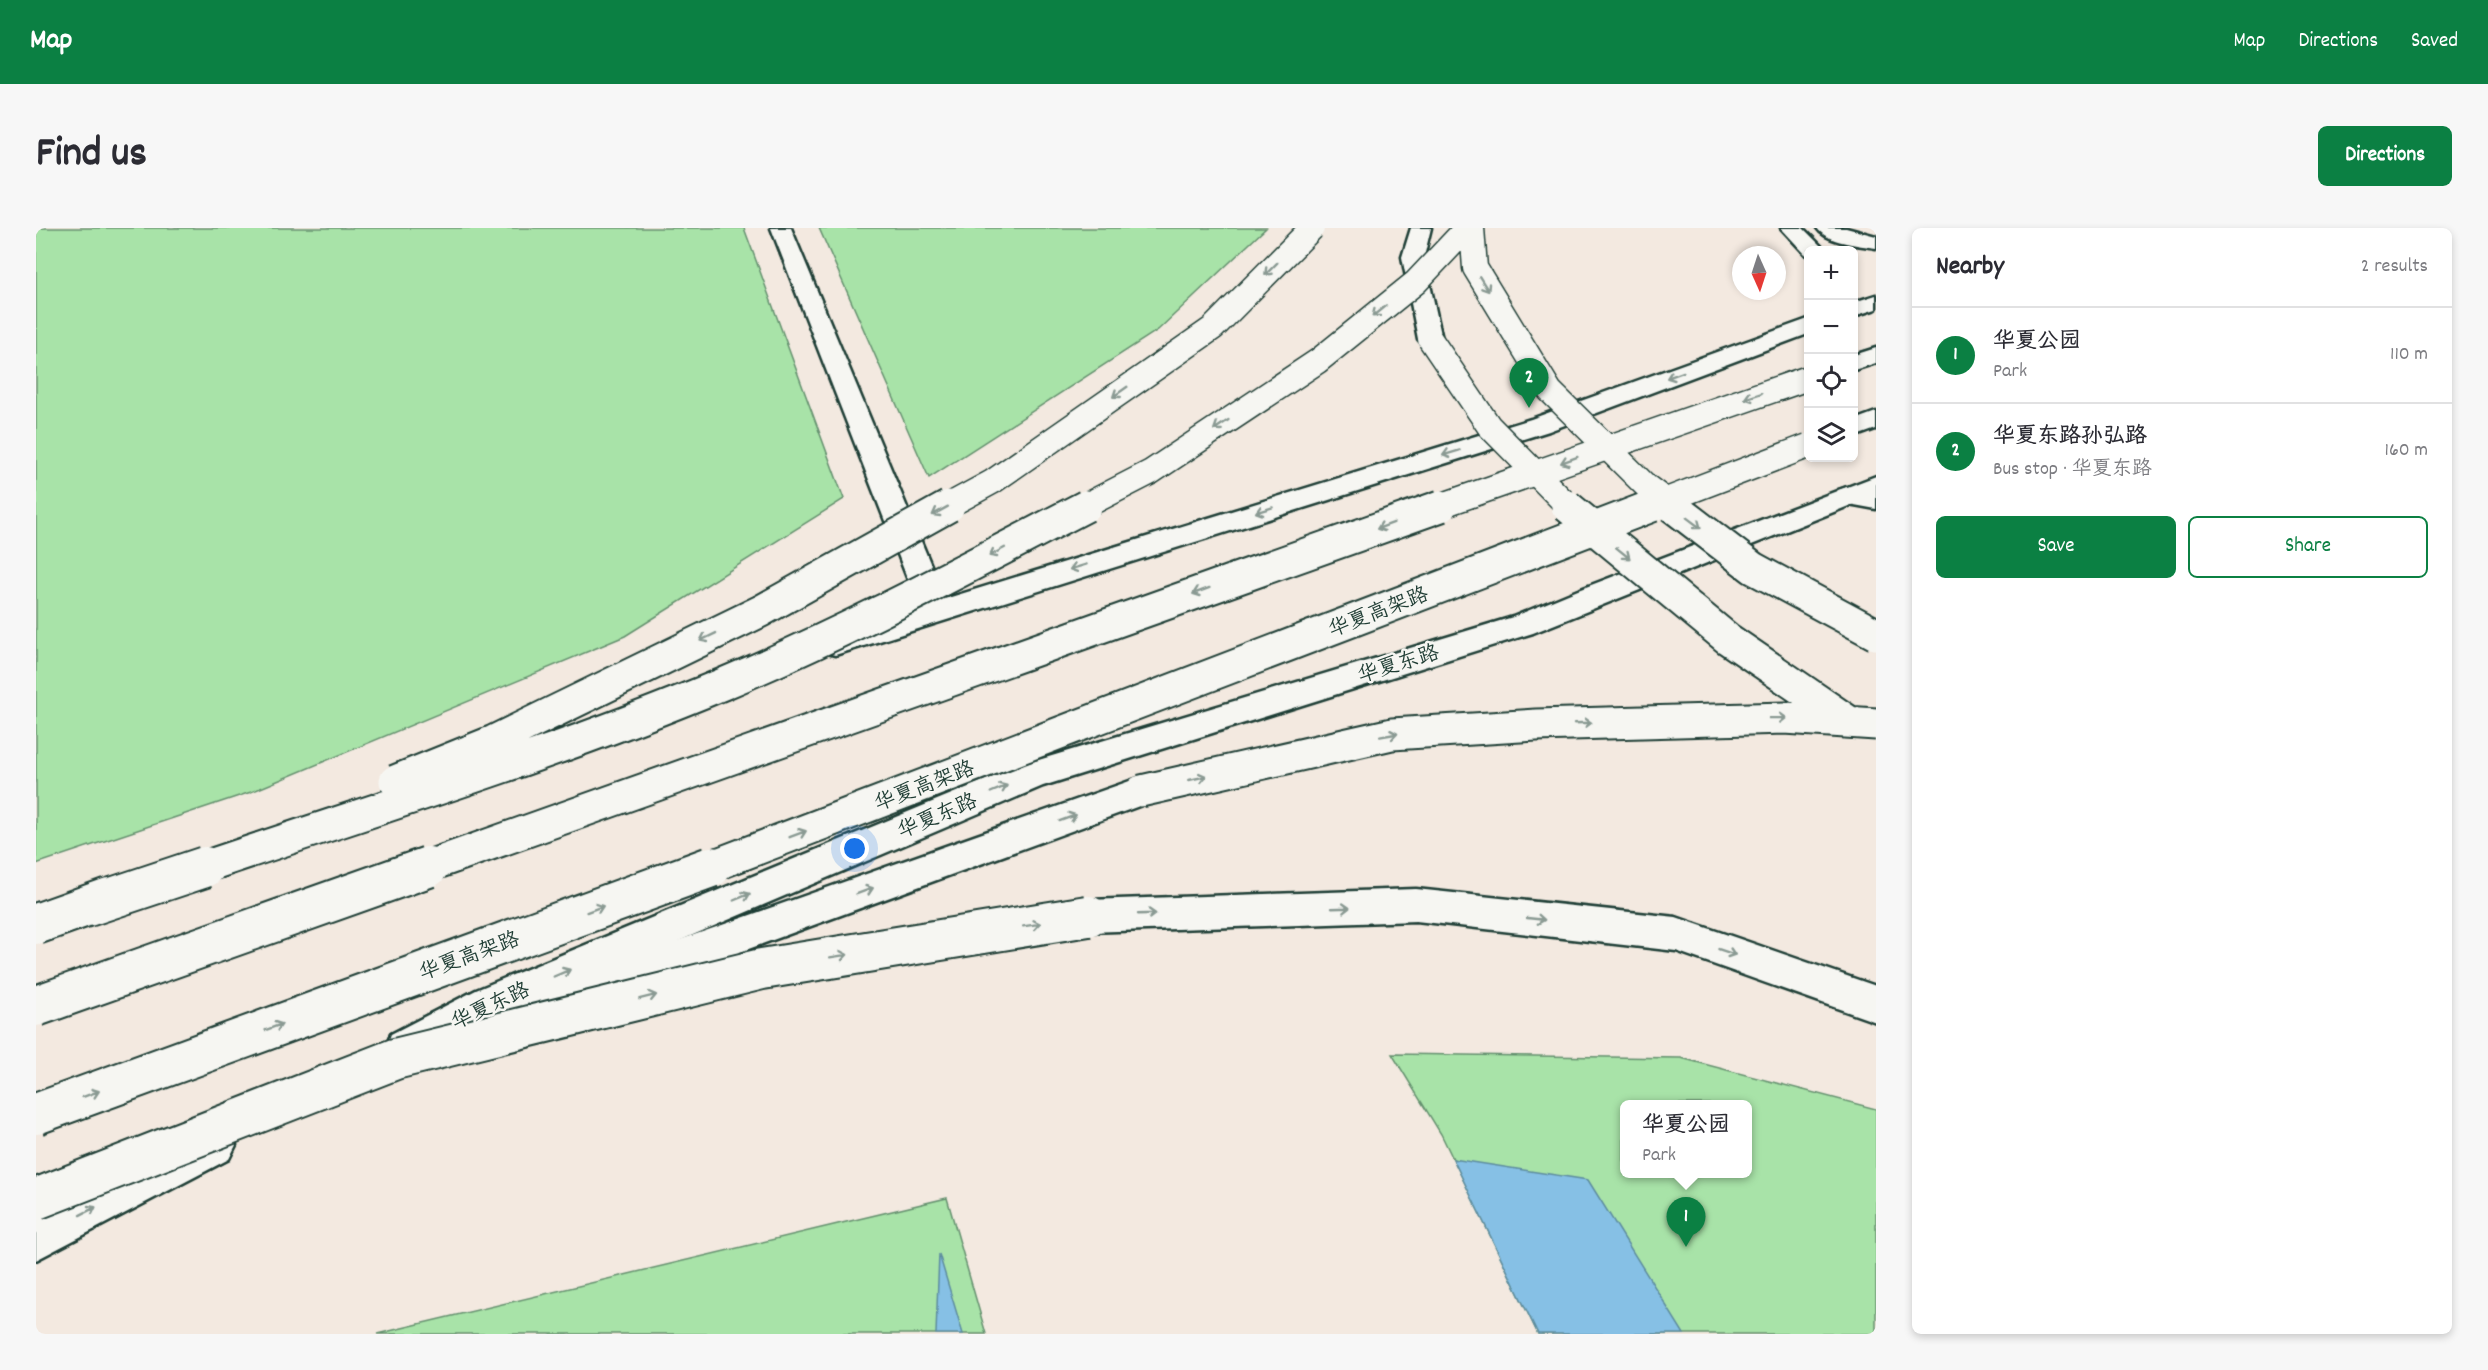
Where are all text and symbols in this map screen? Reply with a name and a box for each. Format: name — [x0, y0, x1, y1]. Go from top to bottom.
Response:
text: Map — [30, 22, 72, 62]
text: Map — [2234, 27, 2265, 57]
text: Directions — [2298, 27, 2378, 57]
text: Saved — [2411, 27, 2458, 57]
text: Find us — [36, 126, 147, 186]
button: Directions — [2318, 126, 2452, 186]
north arrow — [1732, 246, 1786, 300]
map controls — [1804, 246, 1858, 462]
button: + — [1804, 246, 1858, 300]
text: Nearby — [1936, 249, 2004, 286]
text: 2 results — [2361, 253, 2428, 281]
one-way arrow — [1263, 262, 1278, 277]
one-way arrow — [1479, 275, 1491, 292]
button: − — [1804, 300, 1858, 354]
one-way arrow — [1371, 305, 1387, 318]
text: 华夏公园 — [1993, 327, 2081, 358]
text: 1 — [1953, 341, 1958, 369]
text: 110 m — [2390, 341, 2428, 369]
button: locate — [1804, 354, 1858, 408]
pin: 2 — [1510, 358, 1548, 408]
text: Park — [1993, 358, 2027, 386]
one-way arrow — [1666, 371, 1685, 382]
one-way arrow — [1113, 386, 1129, 398]
one-way arrow — [1744, 391, 1763, 402]
button: layers — [1804, 408, 1858, 462]
one-way arrow — [1213, 419, 1230, 431]
text: 华夏东路孙弘路 — [1993, 422, 2147, 453]
text: 2 — [1951, 437, 1960, 465]
text: 160 m — [2385, 437, 2428, 465]
one-way arrow — [1442, 448, 1461, 459]
one-way arrow — [1560, 456, 1579, 467]
text: Bus stop · 华夏东路 — [1993, 456, 2152, 484]
one-way arrow — [932, 505, 949, 517]
one-way arrow — [1255, 505, 1274, 516]
one-way arrow — [1686, 516, 1702, 529]
button: Save — [1936, 516, 2176, 578]
button: Share — [2188, 516, 2428, 578]
one-way arrow — [1376, 521, 1395, 532]
one-way arrow — [1615, 546, 1631, 559]
one-way arrow — [988, 547, 1006, 558]
one-way arrow — [1069, 562, 1088, 573]
street label: 华夏高架路 — [1325, 581, 1433, 647]
one-way arrow — [1193, 587, 1211, 598]
one-way arrow — [700, 632, 718, 643]
street label: 华夏东路 — [1354, 639, 1443, 692]
one-way arrow — [1768, 712, 1788, 724]
one-way arrow — [1573, 718, 1593, 729]
one-way arrow — [1378, 729, 1398, 740]
street label: 华夏高架路 — [871, 755, 979, 821]
one-way arrow — [1189, 772, 1208, 784]
one-way arrow — [990, 783, 1008, 794]
street label: 华夏东路 — [894, 788, 983, 848]
one-way arrow — [1058, 811, 1077, 822]
one-way arrow — [788, 828, 806, 839]
your location — [840, 834, 869, 863]
one-way arrow — [855, 884, 874, 895]
one-way arrow — [732, 891, 751, 902]
one-way arrow — [1331, 902, 1351, 913]
one-way arrow — [585, 903, 604, 914]
one-way arrow — [1136, 909, 1156, 920]
one-way arrow — [1525, 913, 1545, 924]
one-way arrow — [1021, 920, 1041, 931]
street label: 华夏高架路 — [416, 926, 524, 990]
one-way arrow — [1717, 948, 1736, 959]
one-way arrow — [829, 951, 848, 962]
one-way arrow — [552, 967, 571, 978]
street label: 华夏东路 — [447, 976, 536, 1039]
one-way arrow — [639, 990, 658, 1002]
one-way arrow — [264, 1020, 283, 1031]
one-way arrow — [81, 1088, 100, 1099]
popup — [1620, 1100, 1752, 1178]
text: 华夏公园 — [1642, 1111, 1730, 1142]
text: Park — [1642, 1142, 1676, 1170]
pin: 1 — [1666, 1198, 1706, 1247]
one-way arrow — [79, 1205, 96, 1217]

